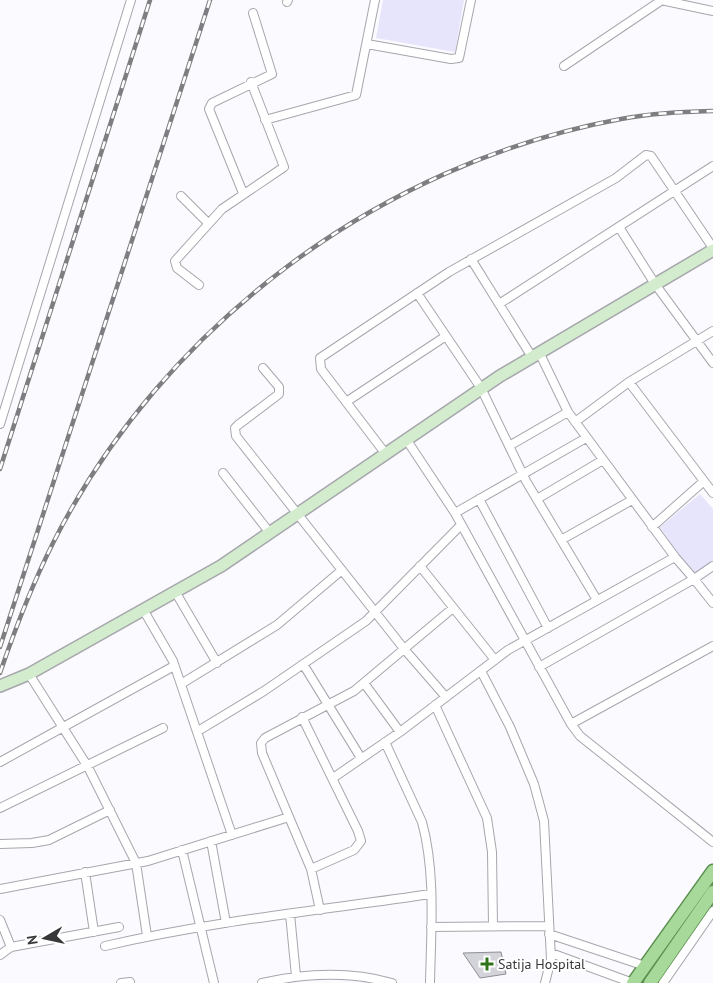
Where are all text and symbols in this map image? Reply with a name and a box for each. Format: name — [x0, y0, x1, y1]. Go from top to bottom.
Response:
north arrow — [20, 913, 70, 963]
text: N — [23, 934, 42, 946]
place label: Satija Hospital — [498, 955, 585, 973]
marker: Satija Hospital — [480, 957, 494, 971]

